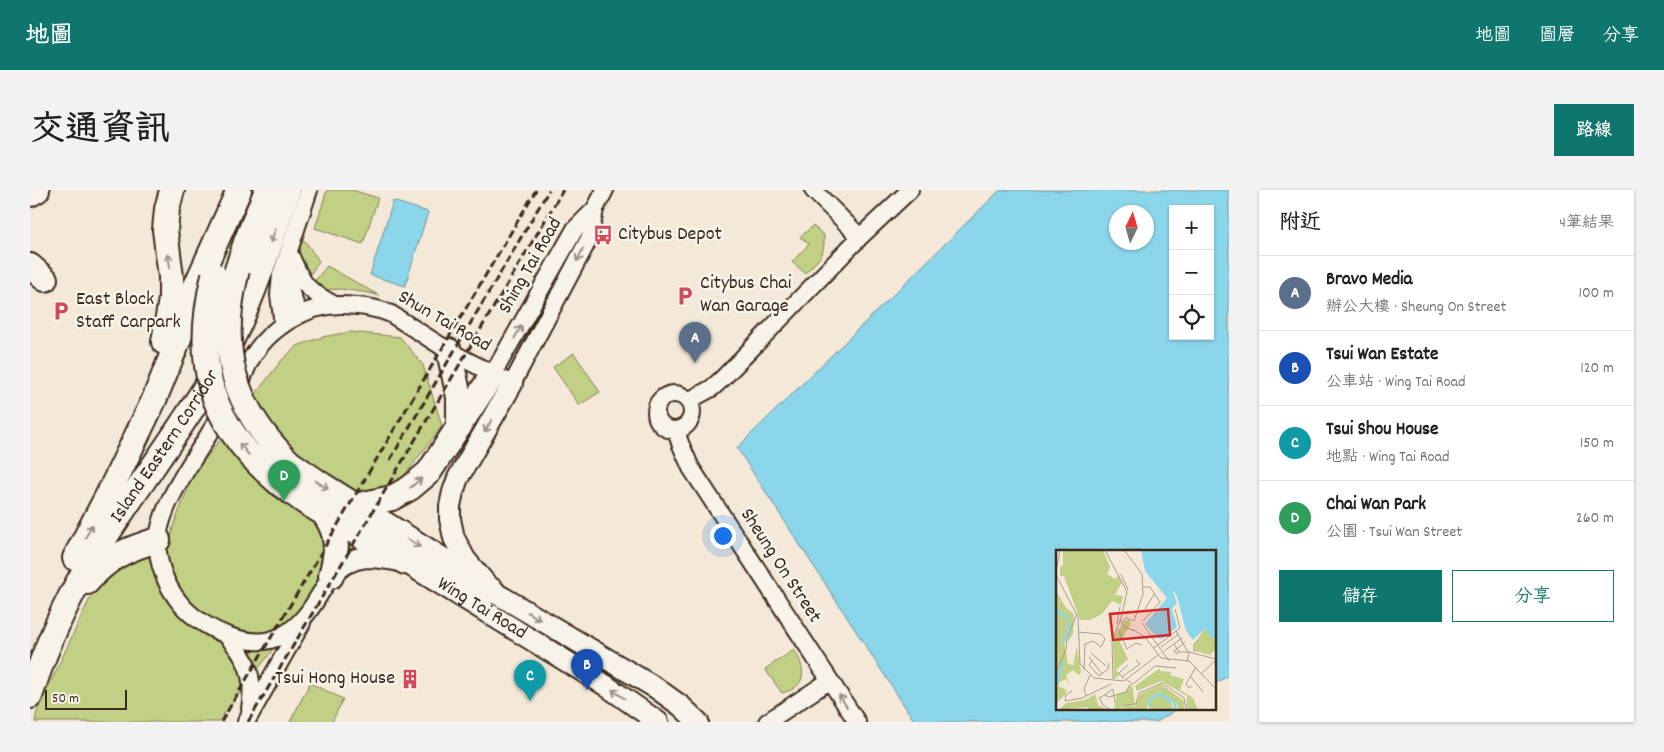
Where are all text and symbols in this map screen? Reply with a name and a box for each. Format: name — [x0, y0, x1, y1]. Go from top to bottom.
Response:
text: 地圖 — [25, 20, 73, 54]
text: 地圖 — [1475, 24, 1511, 49]
text: 圖層 — [1539, 24, 1575, 49]
text: 分享 — [1603, 24, 1639, 49]
button: 路線 — [1554, 104, 1634, 156]
text: 交通資訊 — [30, 107, 170, 157]
north arrow — [1109, 205, 1154, 250]
map controls — [1169, 205, 1214, 340]
button: + — [1169, 205, 1214, 250]
text: 附近 — [1279, 209, 1321, 239]
text: 4筆結果 — [1559, 212, 1614, 235]
street label: Shing Tai Road — [492, 213, 570, 319]
place label: Citybus Depot — [618, 221, 722, 249]
bus stop icon: Citybus Depot — [592, 224, 614, 246]
one-way arrow — [267, 228, 277, 244]
one-way arrow — [575, 247, 584, 262]
button: − — [1169, 250, 1214, 295]
one-way arrow — [163, 253, 173, 269]
text: Bravo Media — [1326, 267, 1413, 294]
place label: Citybus Chai Wan Garage — [700, 270, 792, 321]
text: A — [1291, 282, 1299, 305]
text: 100 m — [1578, 282, 1614, 305]
street label: Shun Tai Road — [392, 284, 496, 360]
parking icon: Citybus Chai Wan Garage — [674, 285, 696, 307]
place label: East Block Staff Carpark — [76, 286, 181, 337]
button: locate — [1169, 295, 1214, 340]
text: 辦公大樓 · Sheung On Street — [1326, 296, 1507, 319]
parking icon: East Block Staff Carpark — [50, 300, 72, 322]
pin: A — [679, 322, 711, 363]
one-way arrow — [513, 325, 523, 340]
text: Tsui Wan Estate — [1326, 342, 1438, 369]
text: B — [1291, 357, 1299, 380]
text: 120 m — [1580, 357, 1614, 380]
street label: Island Eastern Corridor — [104, 364, 227, 529]
text: 公車站 · Wing Tai Road — [1326, 371, 1466, 394]
text: Tsui Shou House — [1326, 417, 1438, 444]
one-way arrow — [482, 418, 492, 433]
text: C — [1291, 432, 1299, 455]
text: 150 m — [1580, 432, 1614, 455]
one-way arrow — [238, 443, 249, 456]
text: 地點 · Wing Tai Road — [1326, 446, 1450, 469]
pin: D — [268, 460, 300, 501]
one-way arrow — [409, 478, 422, 489]
one-way arrow — [315, 481, 329, 491]
text: Chai Wan Park — [1326, 492, 1426, 519]
street label: Sheung On Street — [732, 503, 828, 629]
text: D — [1291, 507, 1299, 530]
text: 260 m — [1576, 507, 1614, 530]
text: 公園 · Tsui Wan Street — [1326, 521, 1462, 544]
your location — [710, 523, 736, 549]
one-way arrow — [84, 524, 94, 539]
one-way arrow — [407, 539, 421, 549]
inset map — [1056, 550, 1216, 710]
button: 儲存 — [1279, 570, 1442, 622]
button: 分享 — [1452, 570, 1614, 622]
street label: Wing Tai Road — [431, 571, 532, 647]
one-way arrow — [527, 612, 541, 622]
pin: B — [571, 649, 603, 690]
pin: C — [514, 660, 546, 701]
place label: Tsui Hong House — [275, 665, 395, 693]
building icon: Tsui Hong House — [399, 668, 421, 690]
scale bar — [45, 687, 128, 710]
text: 50 m — [52, 689, 79, 709]
one-way arrow — [611, 689, 625, 699]
one-way arrow — [838, 695, 848, 709]

